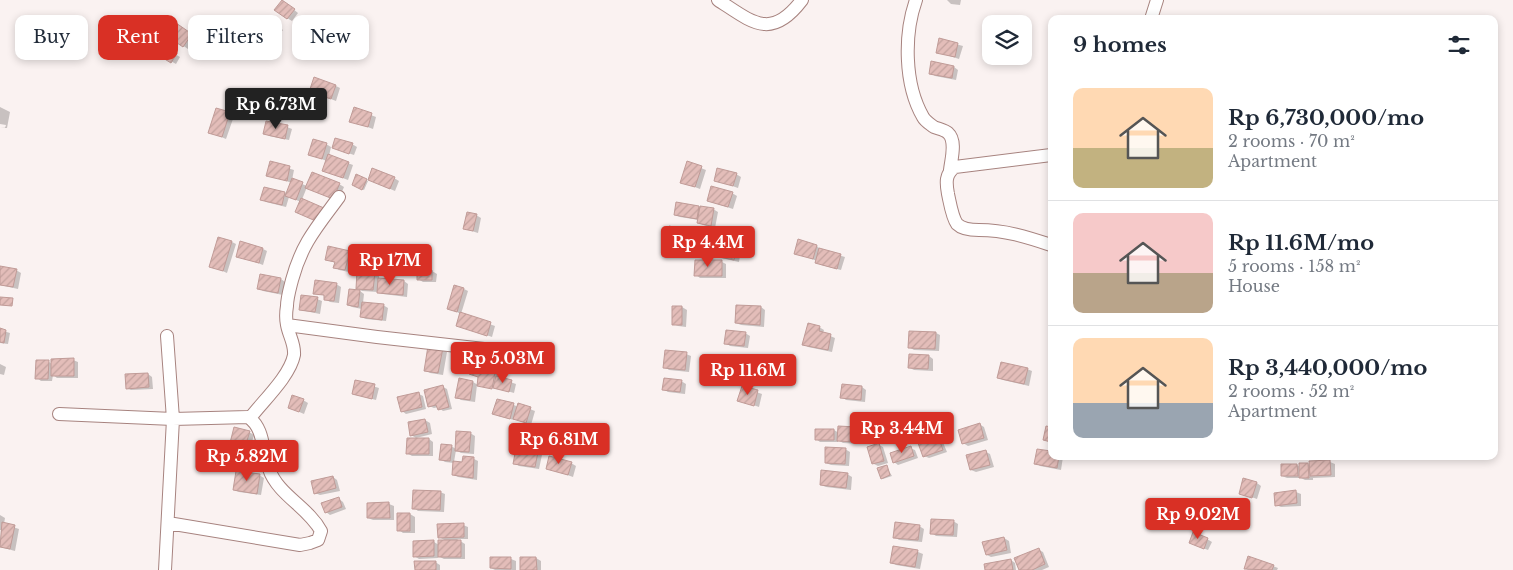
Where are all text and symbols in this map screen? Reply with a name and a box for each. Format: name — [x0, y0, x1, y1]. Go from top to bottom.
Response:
chip: Buy — [15, 15, 88, 60]
chip: Rent — [98, 15, 178, 60]
chip: Filters — [188, 15, 282, 60]
chip: New — [292, 15, 369, 60]
map controls — [982, 15, 1032, 65]
button: layers — [982, 15, 1032, 65]
icon: filters — [1445, 31, 1473, 59]
text: 9 homes — [1073, 32, 1167, 58]
pin: Rp 6.73M — [224, 88, 328, 130]
text: Rp 6.73M — [236, 94, 316, 114]
text: Rp 6,730,000/mo — [1228, 105, 1424, 131]
icon: home — [1113, 108, 1173, 168]
text: 2 rooms · 70 m² — [1228, 131, 1355, 151]
text: Apartment — [1228, 151, 1317, 171]
pin: Rp 4.4M — [662, 226, 754, 268]
text: Rp 11.6M/mo — [1228, 230, 1374, 256]
text: Rp 4.4M — [672, 232, 744, 252]
icon: home — [1113, 233, 1173, 293]
pin: Rp 17M — [349, 244, 431, 286]
text: Rp 17M — [359, 250, 421, 270]
text: 5 rooms · 158 m² — [1228, 256, 1360, 276]
text: House — [1228, 276, 1280, 296]
pin: Rp 5.03M — [451, 342, 555, 384]
text: Rp 5.03M — [462, 348, 544, 368]
pin: Rp 11.6M — [696, 354, 800, 396]
text: Rp 3,440,000/mo — [1228, 355, 1427, 381]
icon: home — [1113, 358, 1173, 418]
text: Rp 11.6M — [710, 360, 786, 380]
text: 2 rooms · 52 m² — [1228, 381, 1354, 401]
text: Apartment — [1228, 401, 1317, 421]
pin: Rp 3.44M — [850, 412, 954, 454]
text: Rp 3.44M — [861, 418, 943, 438]
pin: Rp 6.81M — [507, 422, 611, 465]
text: Rp 6.81M — [520, 429, 598, 449]
pin: Rp 5.82M — [195, 440, 299, 482]
text: Rp 5.82M — [206, 446, 288, 466]
pin: Rp 9.02M — [1146, 498, 1250, 540]
text: Rp 9.02M — [1156, 504, 1240, 524]

